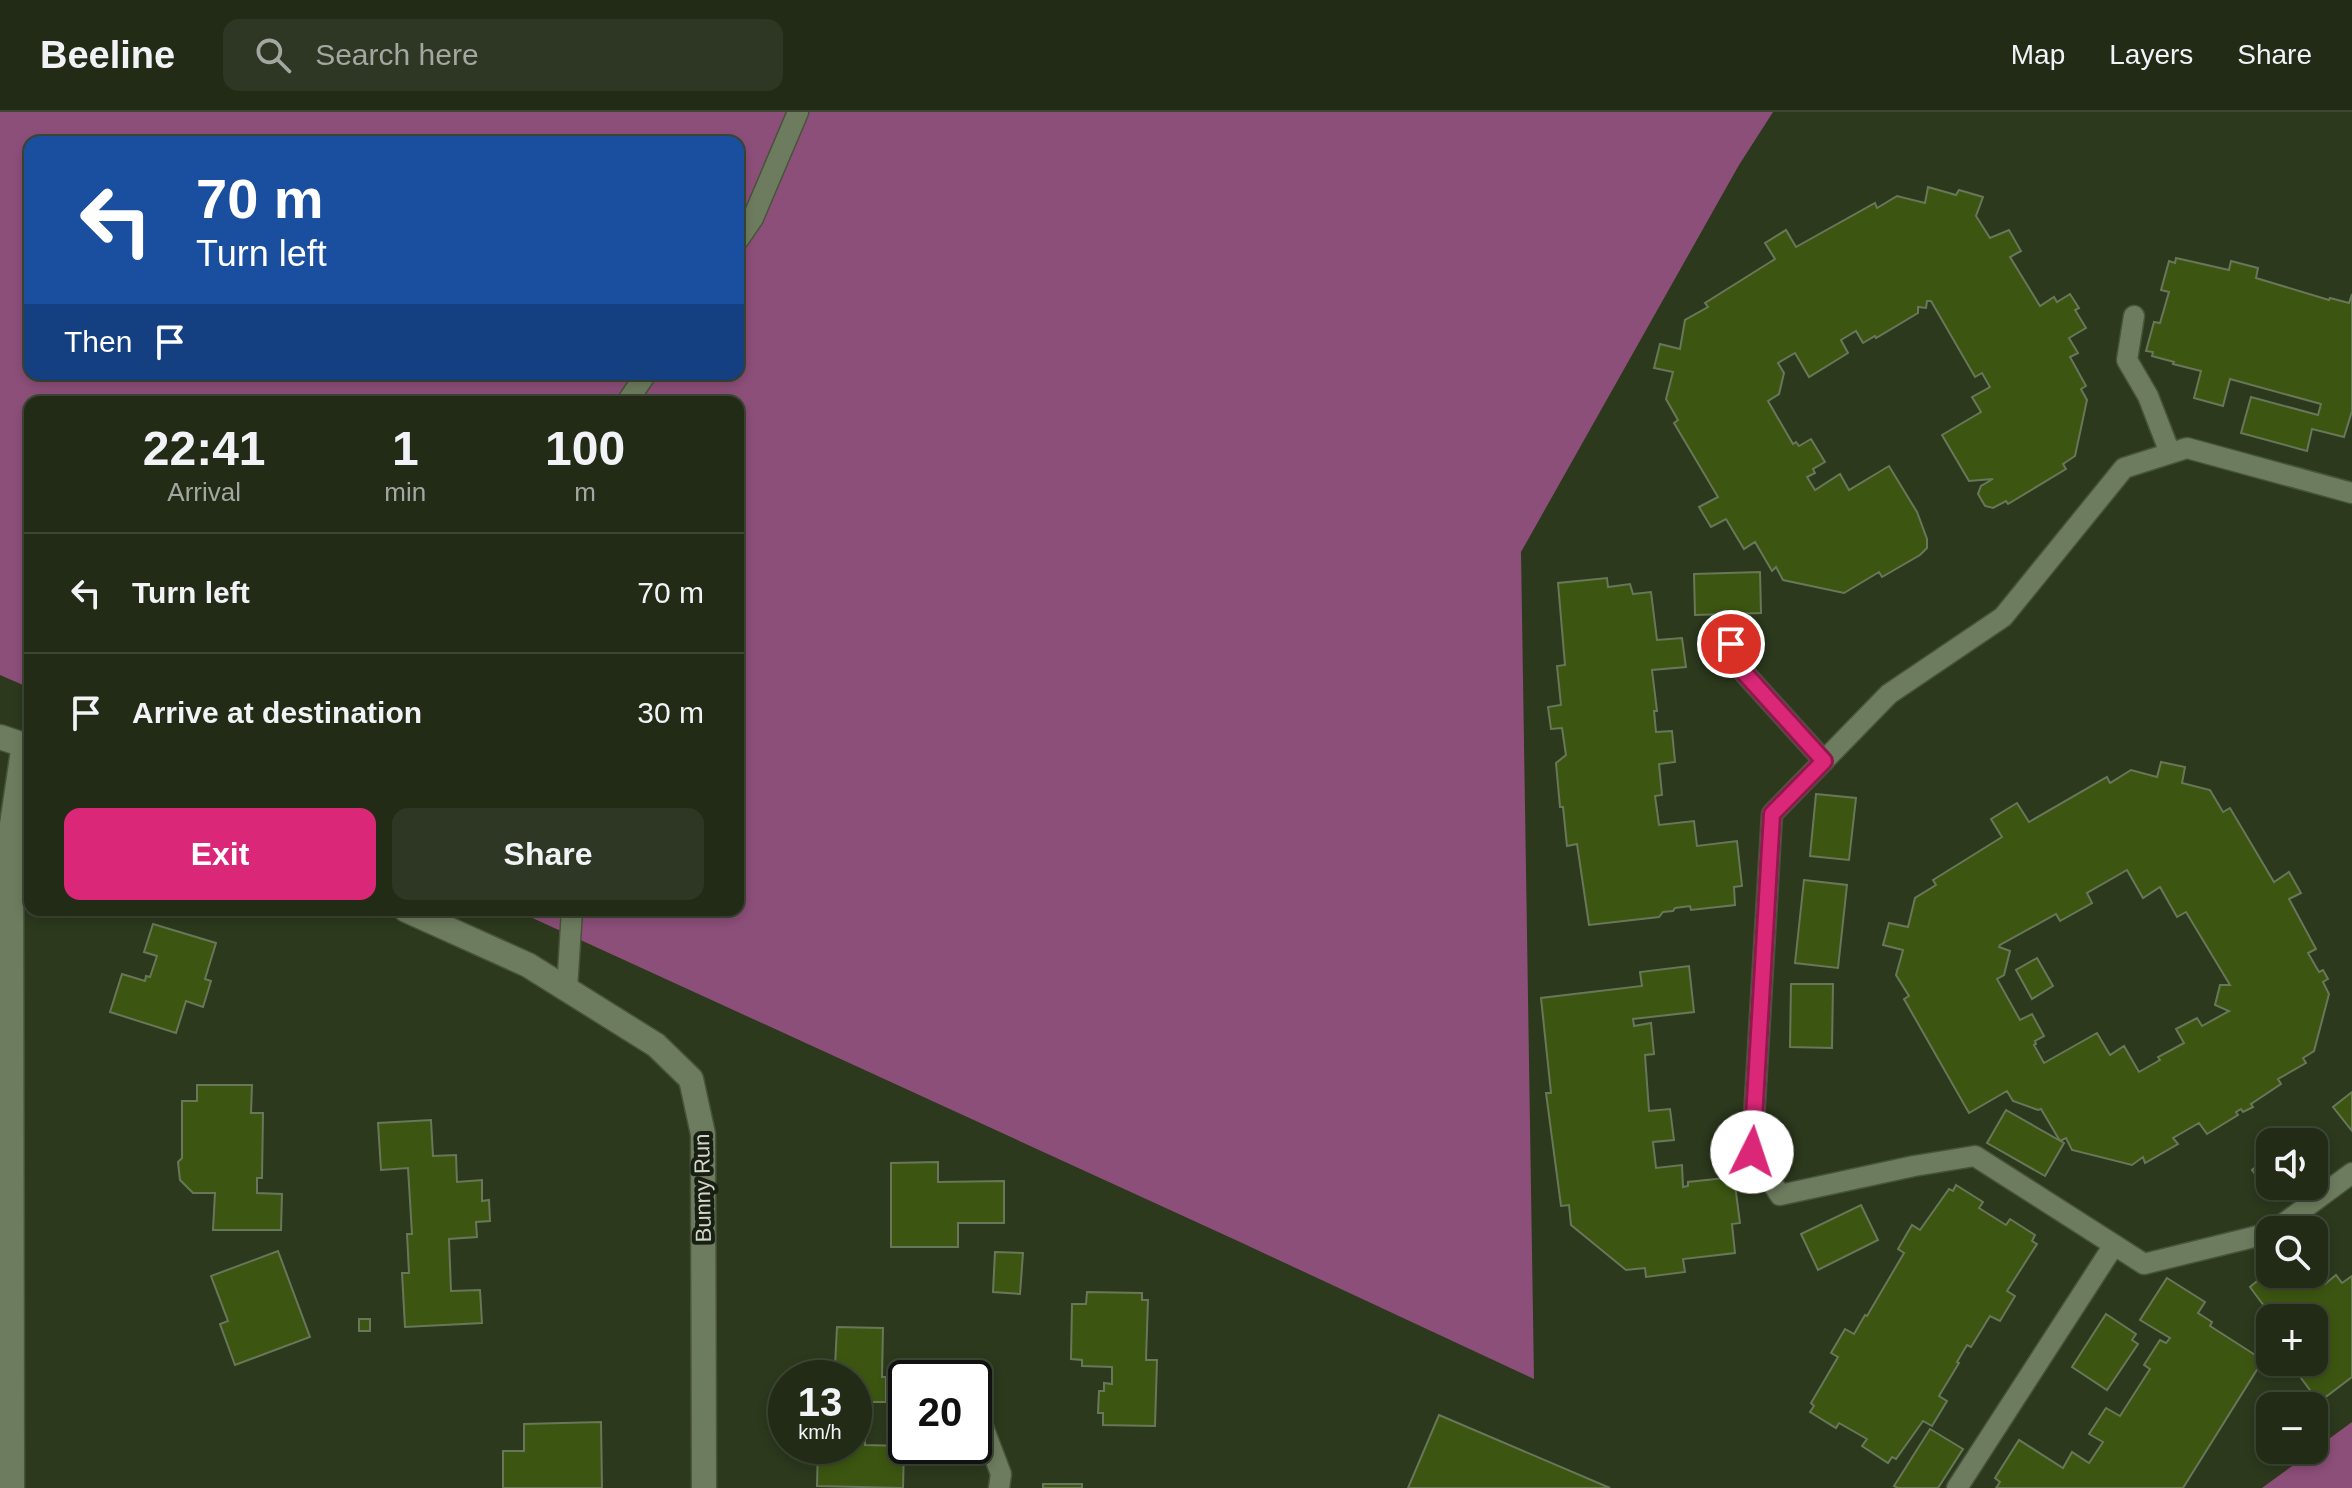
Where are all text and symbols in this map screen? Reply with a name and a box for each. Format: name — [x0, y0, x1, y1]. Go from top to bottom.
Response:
search box — [223, 19, 783, 91]
icon: search — [251, 33, 295, 77]
text: Beeline — [40, 34, 175, 76]
text: Search here — [315, 38, 479, 71]
text: Map — [2011, 39, 2065, 70]
text: Layers — [2109, 39, 2193, 70]
text: Share — [2237, 39, 2312, 70]
text: 70 m — [196, 167, 324, 230]
icon: left — [64, 168, 168, 272]
text: Turn left — [196, 233, 327, 274]
icon: arrive — [148, 320, 192, 364]
text: Then — [64, 325, 132, 358]
text: 22:41 — [143, 422, 266, 475]
text: 1 — [392, 422, 419, 475]
text: 100 — [545, 422, 625, 475]
text: Arrival — [167, 477, 241, 507]
text: min — [384, 477, 426, 507]
text: m — [574, 477, 596, 507]
icon: left — [64, 571, 108, 615]
text: Turn left — [132, 576, 250, 609]
text: 70 m — [637, 576, 704, 609]
pin — [1697, 610, 1765, 678]
icon: arrive — [1709, 622, 1753, 666]
icon: arrive — [64, 691, 108, 735]
text: Arrive at destination — [132, 696, 422, 729]
text: 30 m — [637, 696, 704, 729]
button: Exit — [64, 808, 376, 900]
button: Share — [392, 808, 704, 900]
position arrow — [1710, 1110, 1794, 1194]
map controls — [2256, 1128, 2328, 1464]
button: sound — [2256, 1128, 2328, 1200]
street label: Bunny Run — [689, 1133, 716, 1243]
button: search — [2256, 1216, 2328, 1288]
button: + — [2256, 1304, 2328, 1376]
speed limit sign: 20 — [888, 1360, 992, 1464]
text: 13 — [798, 1380, 842, 1424]
button: − — [2256, 1392, 2328, 1464]
text: km/h — [798, 1421, 842, 1443]

